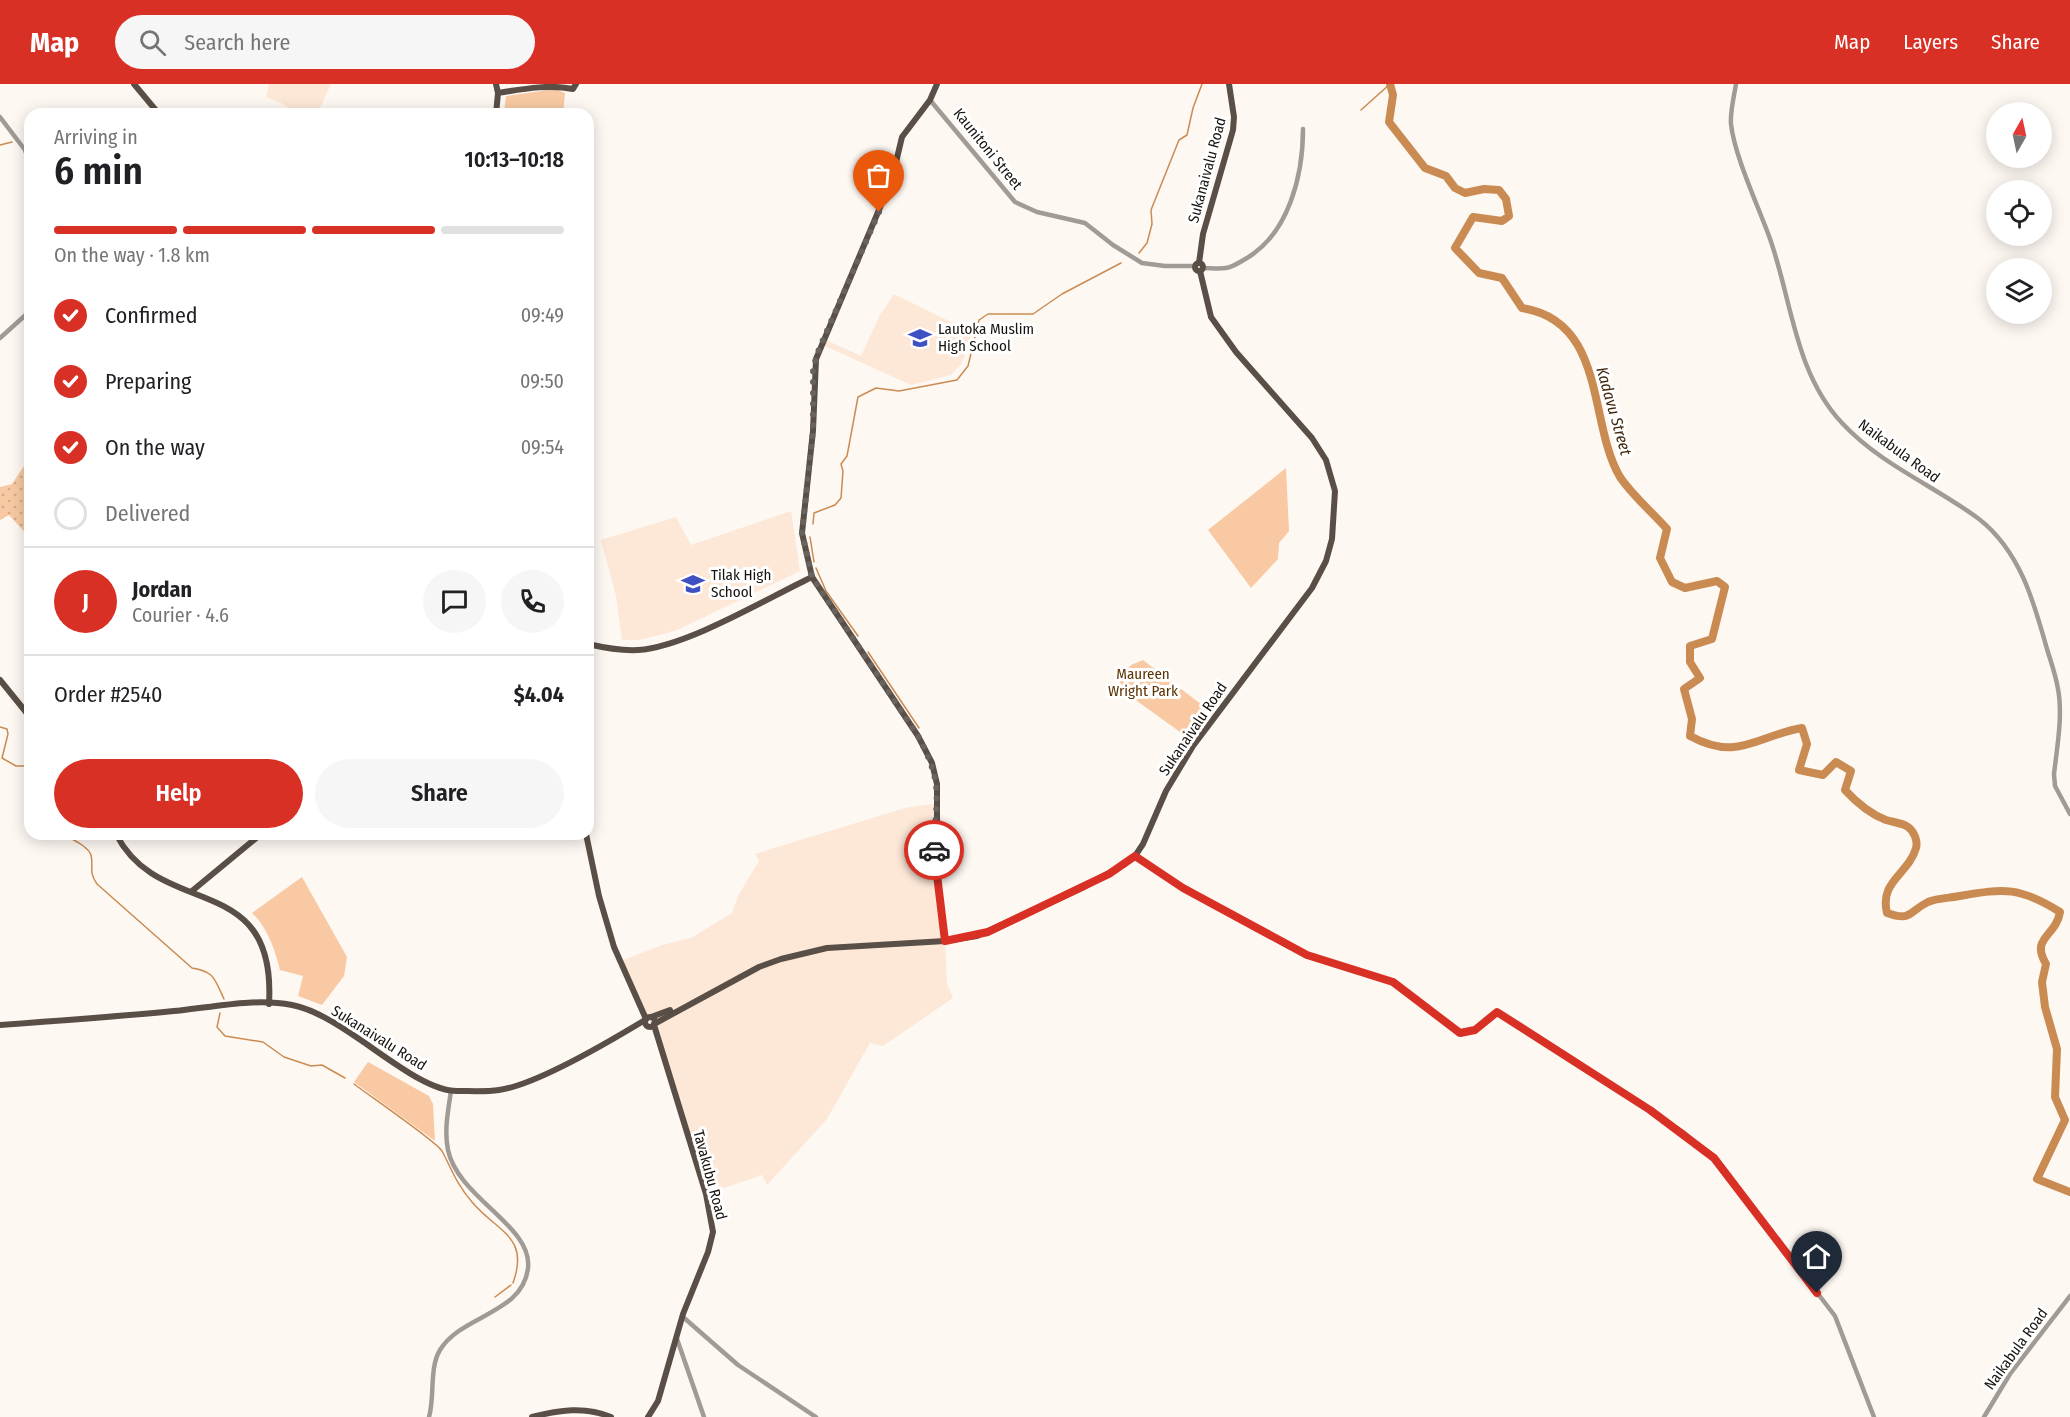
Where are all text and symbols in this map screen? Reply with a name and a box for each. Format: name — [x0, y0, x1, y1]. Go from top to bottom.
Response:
search box — [115, 15, 535, 69]
text: Map — [30, 26, 79, 59]
icon: search — [136, 26, 169, 59]
text: Search here — [184, 29, 290, 56]
text: Map — [1834, 29, 1870, 55]
text: Layers — [1903, 29, 1958, 55]
text: Share — [1991, 29, 2040, 55]
north arrow — [1986, 102, 2052, 168]
map controls — [1986, 102, 2052, 324]
street label: Kaunitoni Street — [950, 105, 1026, 193]
street label: Sukanaivalu Road — [1184, 115, 1230, 225]
text: Arriving in — [54, 125, 138, 149]
text: 10:13–10:18 — [465, 146, 564, 173]
text: 6 min — [54, 148, 143, 194]
pin — [853, 150, 904, 212]
icon: bag — [862, 159, 895, 192]
button: locate — [1986, 180, 2052, 246]
text: On the way · 1.8 km — [54, 243, 210, 267]
button: layers — [1986, 258, 2052, 324]
icon: check — [54, 299, 87, 332]
text: Confirmed — [105, 302, 198, 329]
text: 09:49 — [521, 303, 564, 327]
place label: Lautoka Muslim High School — [938, 320, 1034, 355]
school or university icon: Lautoka Muslim High School — [907, 325, 933, 351]
icon: check — [54, 365, 87, 398]
water label: Kadavu Street — [1592, 365, 1636, 458]
text: Preparing — [105, 368, 191, 395]
text: 09:50 — [520, 369, 564, 393]
street label: Naikabula Road — [1855, 415, 1943, 487]
icon: check — [54, 431, 87, 464]
text: On the way — [105, 434, 205, 461]
text: 09:54 — [521, 435, 564, 459]
text: Delivered — [105, 500, 190, 527]
place label: Tilak High School — [711, 566, 771, 601]
button: chat — [423, 570, 486, 633]
button: phone — [501, 570, 564, 633]
school or university icon: Tilak High School — [680, 571, 706, 597]
text: Jordan — [132, 576, 192, 603]
text: J — [82, 588, 89, 615]
text: Courier · 4.6 — [132, 603, 229, 627]
park label: Maureen Wright Park — [1108, 665, 1178, 700]
street label: Sukanaivalu Road — [1155, 679, 1231, 779]
text: Order #2540 — [54, 681, 163, 708]
text: $4.04 — [514, 681, 564, 708]
button: Help — [54, 759, 303, 828]
button: Share — [315, 759, 564, 828]
courier — [904, 820, 964, 880]
icon: car — [918, 834, 951, 867]
street label: Sukanaivalu Road — [328, 1002, 430, 1074]
street label: Tavakubu Road — [689, 1128, 731, 1222]
pin — [1791, 1231, 1842, 1293]
icon: home — [1800, 1240, 1833, 1273]
street label: Naikabula Road — [1980, 1305, 2052, 1393]

